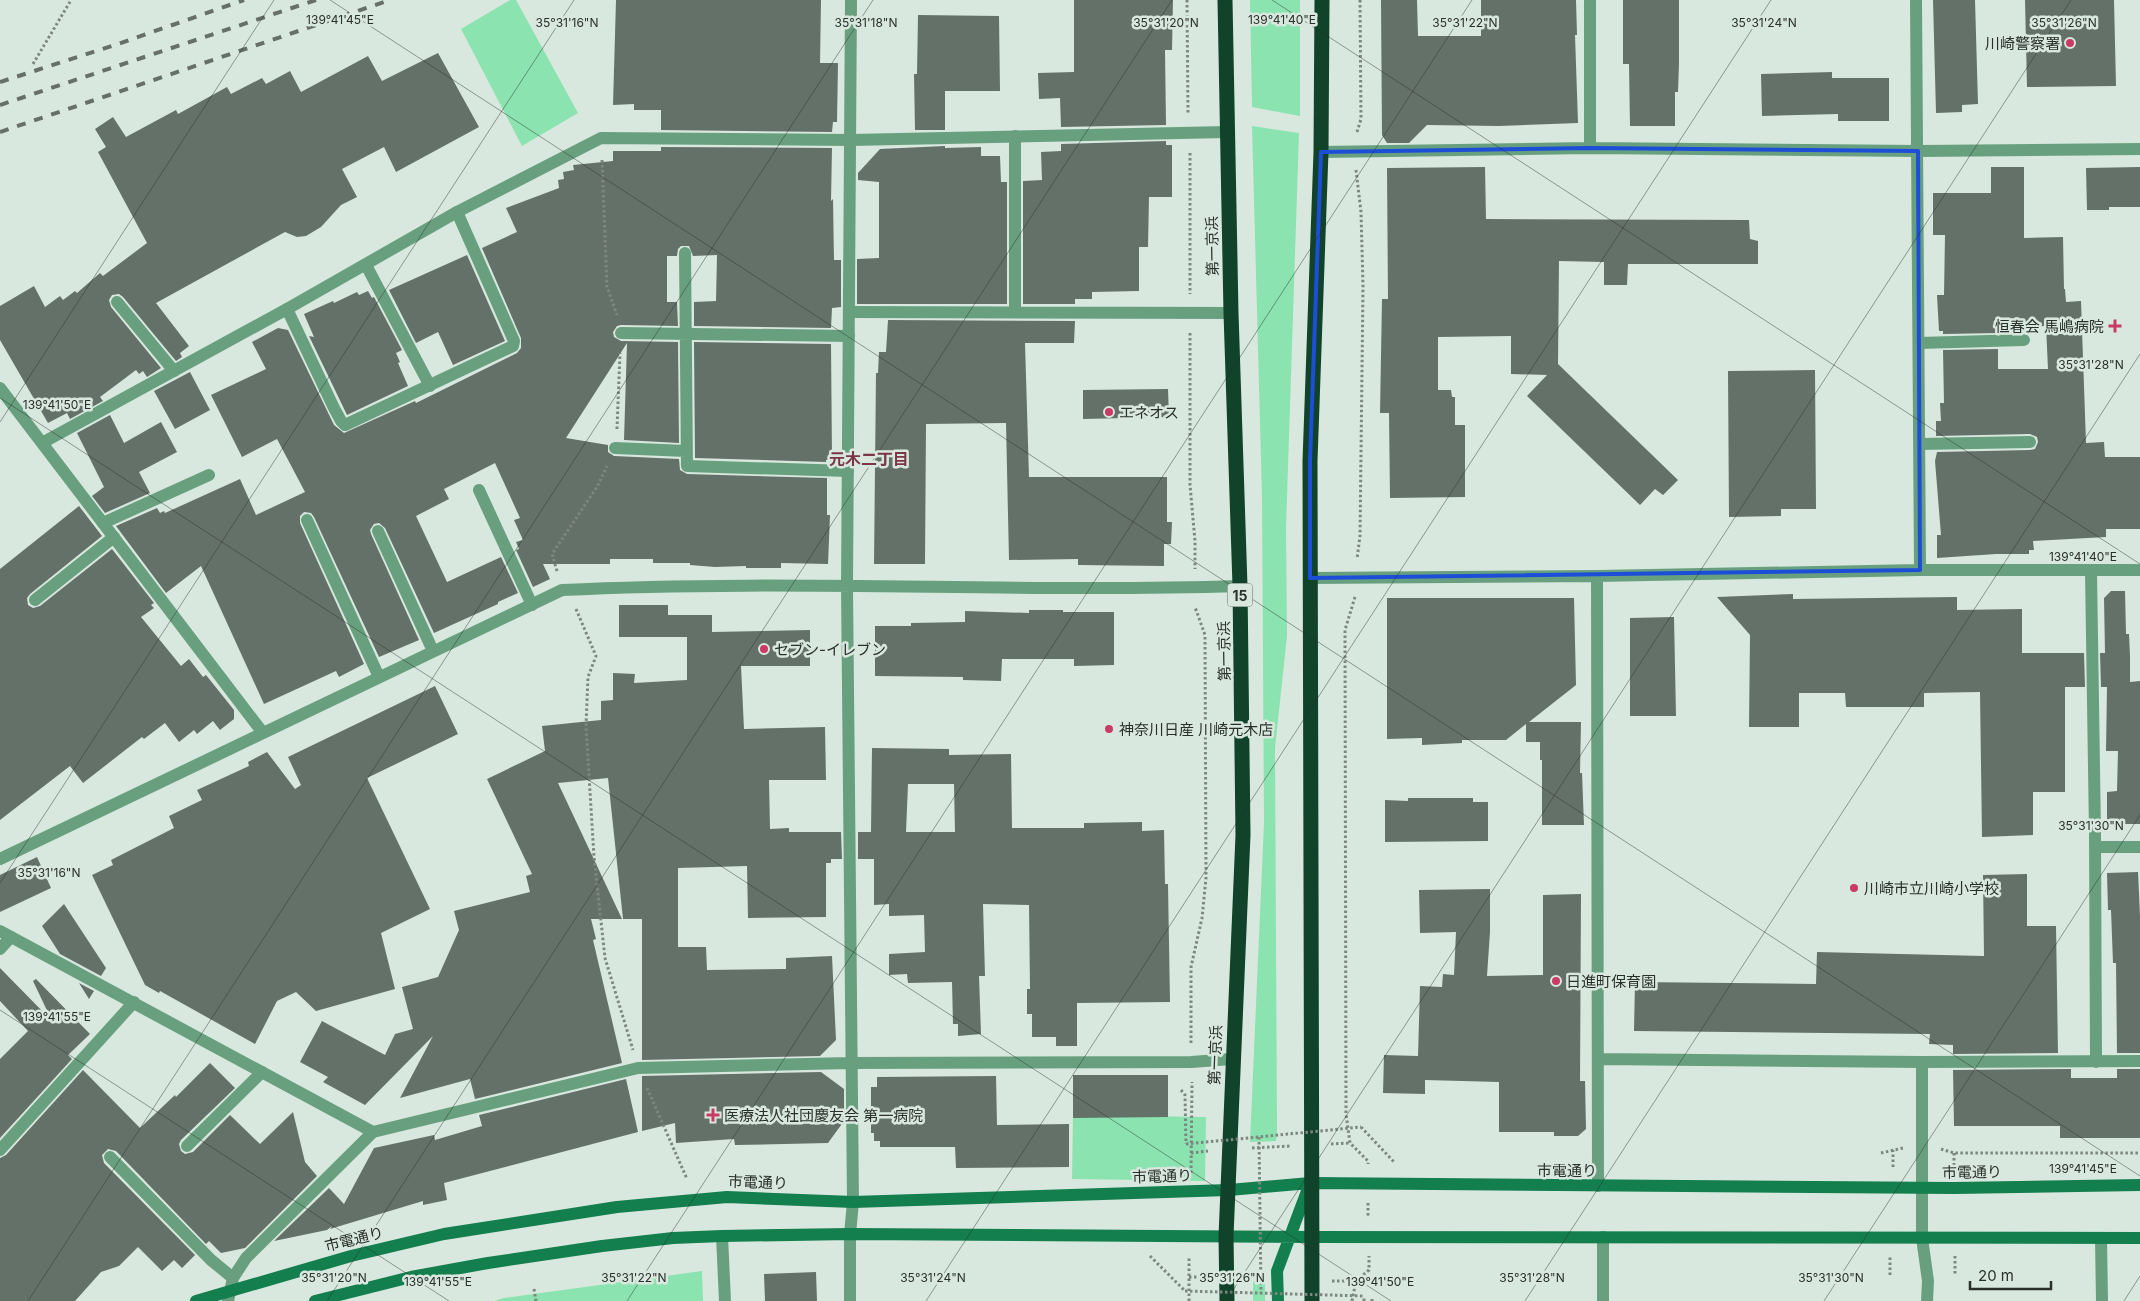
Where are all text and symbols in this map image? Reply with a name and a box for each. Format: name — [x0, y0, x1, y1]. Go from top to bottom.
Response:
text: 139°41'45"E — [306, 12, 374, 27]
text: 139°41'40"E — [1248, 12, 1316, 27]
text: 35°31'16"N — [535, 15, 599, 30]
text: 35°31'18"N — [835, 15, 898, 30]
text: 35°31'20"N — [1133, 15, 1199, 30]
text: 35°31'22"N — [1432, 15, 1498, 30]
text: 35°31'24"N — [1731, 15, 1797, 30]
text: 35°31'26"N — [2031, 15, 2097, 30]
place label: 川崎警察署 — [1985, 34, 2060, 53]
marker: 川崎警察署 — [2064, 37, 2076, 49]
street label: 第一京浜 — [1202, 216, 1222, 276]
place label: 恒春会 馬嶋病院 — [1995, 317, 2104, 336]
marker: 恒春会 馬嶋病院 — [2108, 319, 2122, 333]
text: 35°31'28"N — [2058, 357, 2124, 372]
text: 139°41'50"E — [23, 397, 91, 412]
place label: エネオス — [1119, 403, 1179, 422]
marker: エネオス — [1103, 406, 1115, 418]
district label: 元木二丁目 — [829, 449, 909, 469]
text: 139°41'40"E — [2049, 549, 2117, 564]
road number: 15 — [1228, 584, 1252, 606]
street label: 第一京浜 — [1214, 621, 1234, 681]
place label: セブン-イレブン — [774, 640, 886, 659]
marker: セブン-イレブン — [758, 643, 770, 655]
place label: 神奈川日産 川崎元木店 — [1119, 720, 1273, 739]
marker: 神奈川日産 川崎元木店 — [1103, 723, 1115, 735]
text: 35°31'30"N — [2058, 818, 2124, 833]
text: 35°31'16"N — [17, 865, 81, 880]
place label: 川崎市立川崎小学校 — [1864, 879, 1999, 898]
marker: 川崎市立川崎小学校 — [1848, 882, 1860, 894]
place label: 日進町保育園 — [1566, 972, 1656, 991]
marker: 日進町保育園 — [1550, 975, 1562, 987]
text: 139°41'55"E — [23, 1009, 91, 1024]
street label: 第一京浜 — [1204, 1025, 1226, 1085]
place label: 医療法人社団慶友会 第一病院 — [724, 1106, 923, 1125]
marker: 医療法人社団慶友会 第一病院 — [706, 1108, 720, 1122]
street label: 市電通り — [1537, 1161, 1597, 1180]
text: 139°41'45"E — [2049, 1161, 2117, 1176]
street label: 市電通り — [1942, 1162, 2002, 1182]
street label: 市電通り — [1132, 1165, 1192, 1187]
street label: 市電通り — [728, 1171, 788, 1193]
street label: 市電通り — [323, 1223, 385, 1255]
scale bar — [1970, 1258, 2051, 1290]
text: 20 m — [1978, 1266, 2014, 1285]
text: 35°31'20"N — [301, 1270, 367, 1285]
text: 35°31'22"N — [601, 1270, 667, 1285]
text: 35°31'24"N — [900, 1270, 966, 1285]
text: 35°31'26"N — [1199, 1270, 1265, 1285]
text: 35°31'28"N — [1499, 1270, 1565, 1285]
text: 35°31'30"N — [1798, 1270, 1864, 1285]
text: 139°41'55"E — [404, 1274, 472, 1289]
text: 139°41'50"E — [1346, 1274, 1414, 1289]

